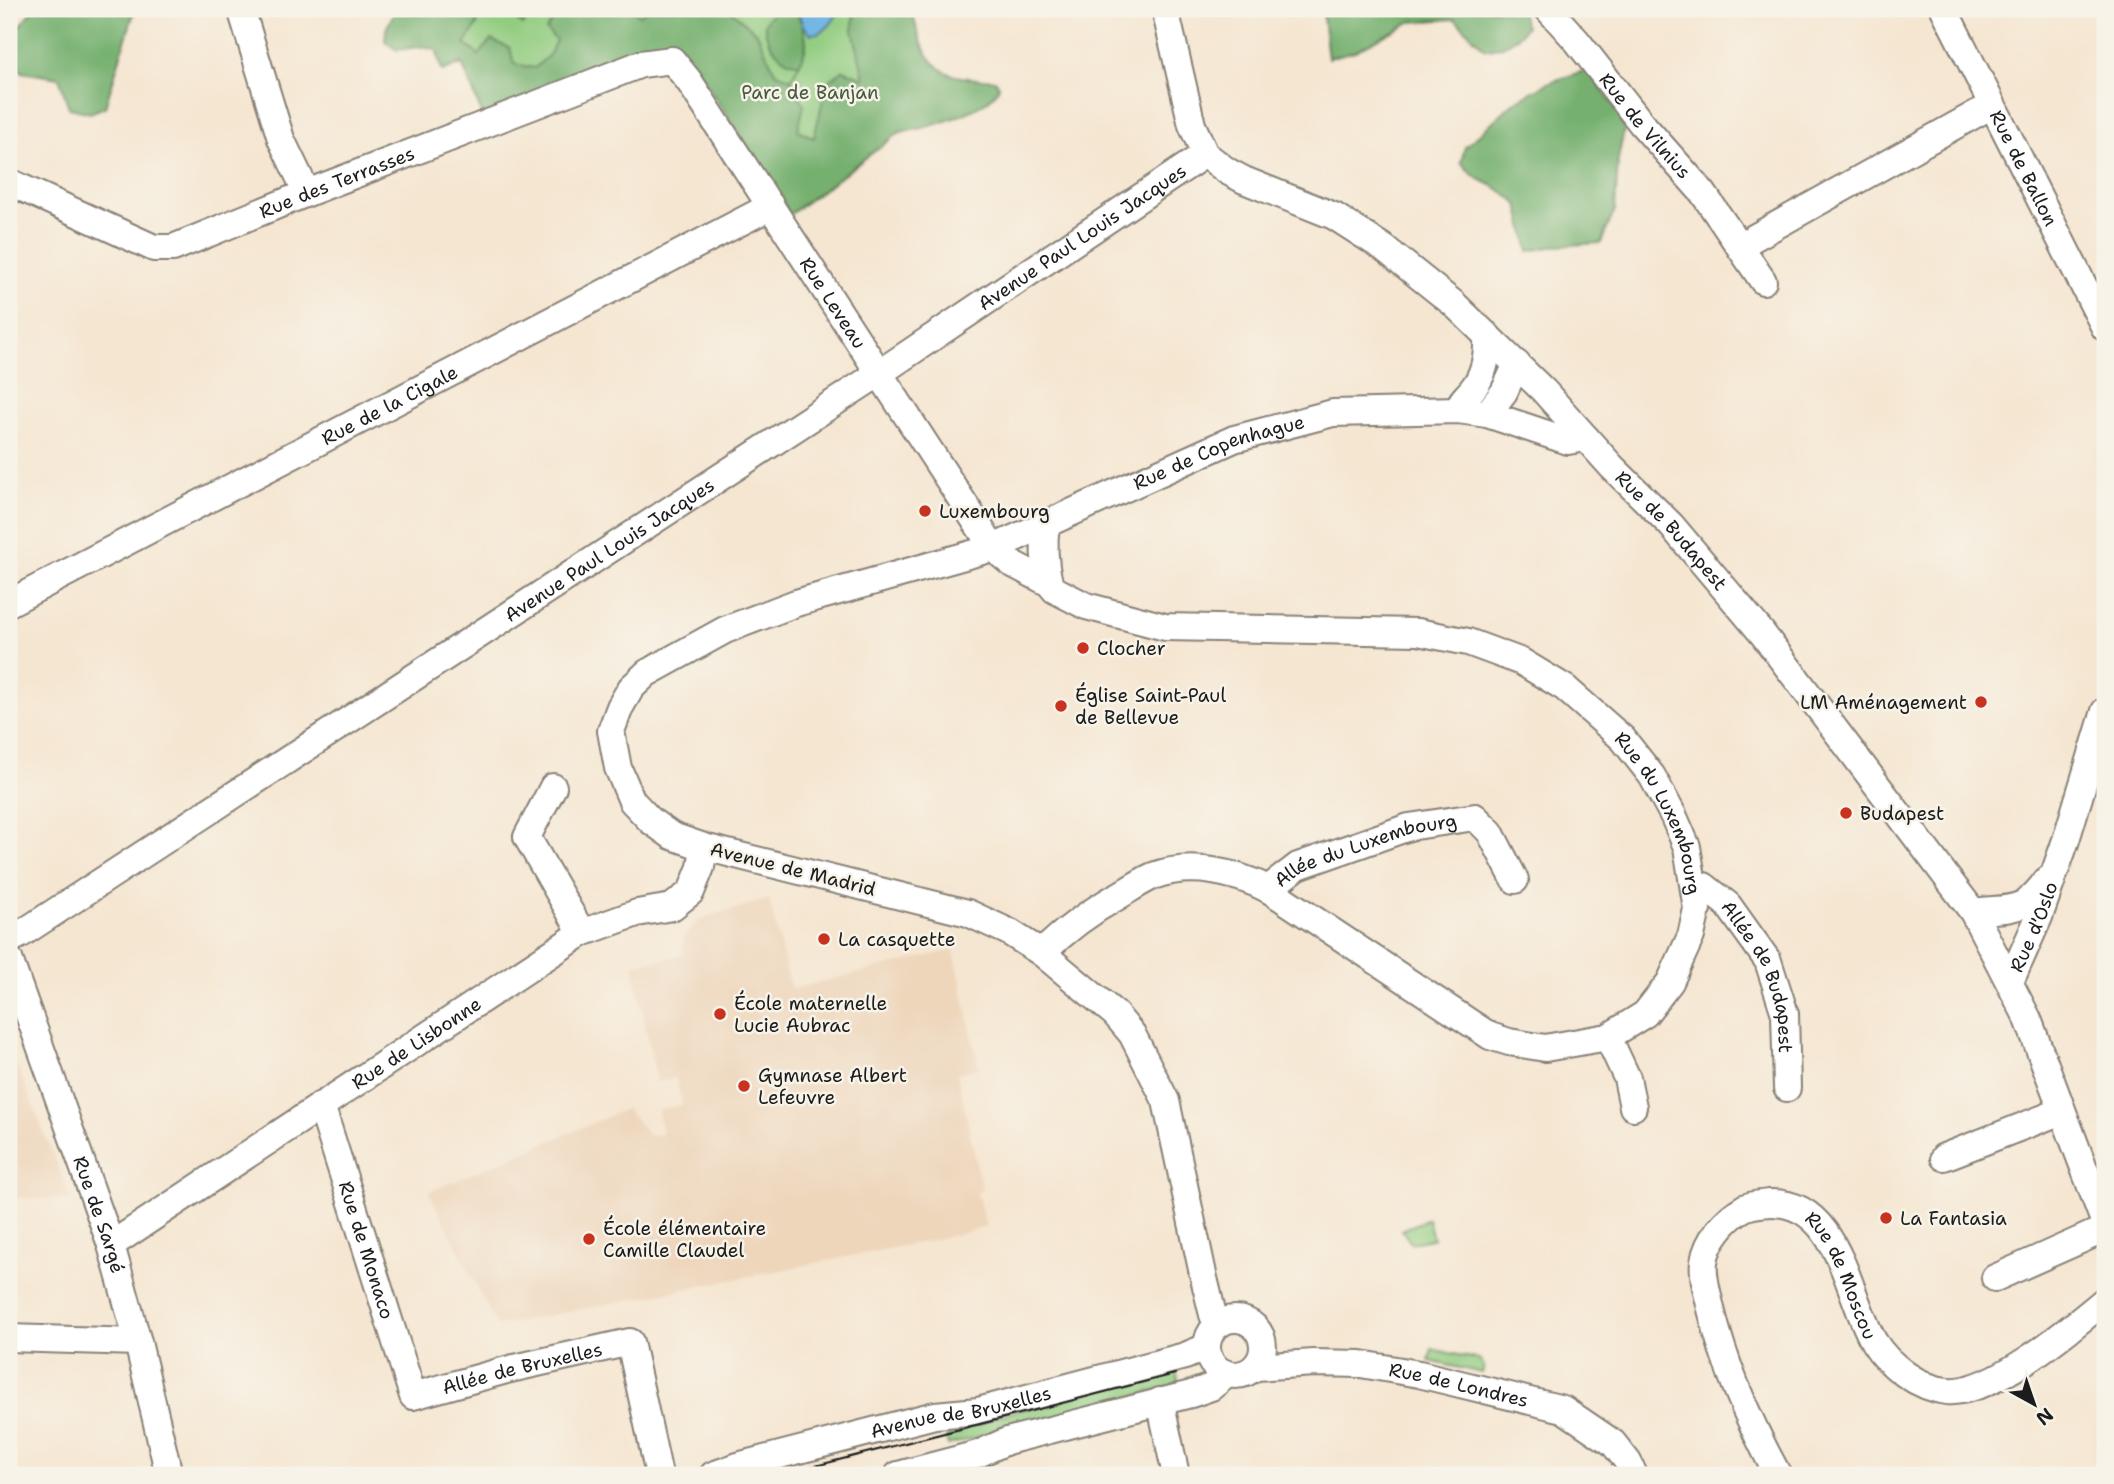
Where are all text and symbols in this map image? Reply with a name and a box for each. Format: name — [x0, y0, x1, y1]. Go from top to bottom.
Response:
street label: Rue de Vilnius — [1594, 68, 1697, 184]
park label: Parc de Banjan — [741, 80, 879, 105]
street label: Rue de Ballon — [1984, 106, 2064, 230]
street label: Rue des Terrasses — [255, 140, 418, 224]
street label: Avenue Paul Louis Jacques — [973, 158, 1191, 316]
street label: Rue Leveau — [794, 252, 872, 353]
street label: Rue de la Cigale — [317, 359, 462, 451]
street label: Rue de Copenhague — [1129, 409, 1307, 496]
street label: Rue de Budapest — [1610, 465, 1733, 595]
street label: Avenue Paul Louis Jacques — [499, 472, 719, 627]
place label: Luxembourg — [939, 499, 1050, 524]
marker: Luxembourg — [917, 503, 933, 519]
place label: Clocher — [1097, 636, 1166, 661]
marker: Clocher — [1075, 640, 1091, 656]
place label: Église Saint-Paul de Bellevue — [1075, 682, 1227, 730]
place label: LM Aménagement — [1800, 690, 1967, 715]
marker: LM Aménagement — [1973, 694, 1989, 710]
marker: Église Saint-Paul de Bellevue — [1053, 698, 1069, 714]
street label: Rue du Luxembourg — [1610, 725, 1707, 896]
place label: Budapest — [1860, 801, 1944, 826]
marker: Budapest — [1838, 805, 1854, 821]
street label: Allée du Luxembourg — [1269, 807, 1458, 892]
street label: Avenue de Madrid — [708, 836, 878, 902]
street label: Rue d'Oslo — [2004, 878, 2063, 976]
street label: Allée de Budapest — [1716, 895, 1799, 1053]
place label: La casquette — [838, 927, 956, 952]
marker: La casquette — [816, 931, 832, 947]
place label: École maternelle Lucie Aubrac — [734, 990, 887, 1038]
street label: Rue de Lisbonne — [346, 991, 486, 1095]
marker: École maternelle Lucie Aubrac — [712, 1006, 728, 1022]
place label: Gymnase Albert Lefeuvre — [758, 1063, 907, 1110]
marker: Gymnase Albert Lefeuvre — [736, 1078, 752, 1094]
street label: Rue de Sargé — [68, 1152, 131, 1276]
street label: Rue de Monaco — [333, 1178, 400, 1322]
street label: Rue de Moscou — [1800, 1205, 1883, 1343]
place label: La Fantasia — [1900, 1206, 2007, 1231]
marker: La Fantasia — [1878, 1210, 1894, 1226]
place label: École élémentaire Camille Claudel — [603, 1215, 766, 1263]
marker: École élémentaire Camille Claudel — [581, 1231, 597, 1247]
street label: Allée de Bruxelles — [439, 1336, 605, 1400]
street label: Rue de Londres — [1387, 1357, 1531, 1413]
north arrow — [1998, 1368, 2068, 1438]
street label: Avenue de Bruxelles — [868, 1380, 1054, 1444]
text: N — [2031, 1402, 2058, 1431]

